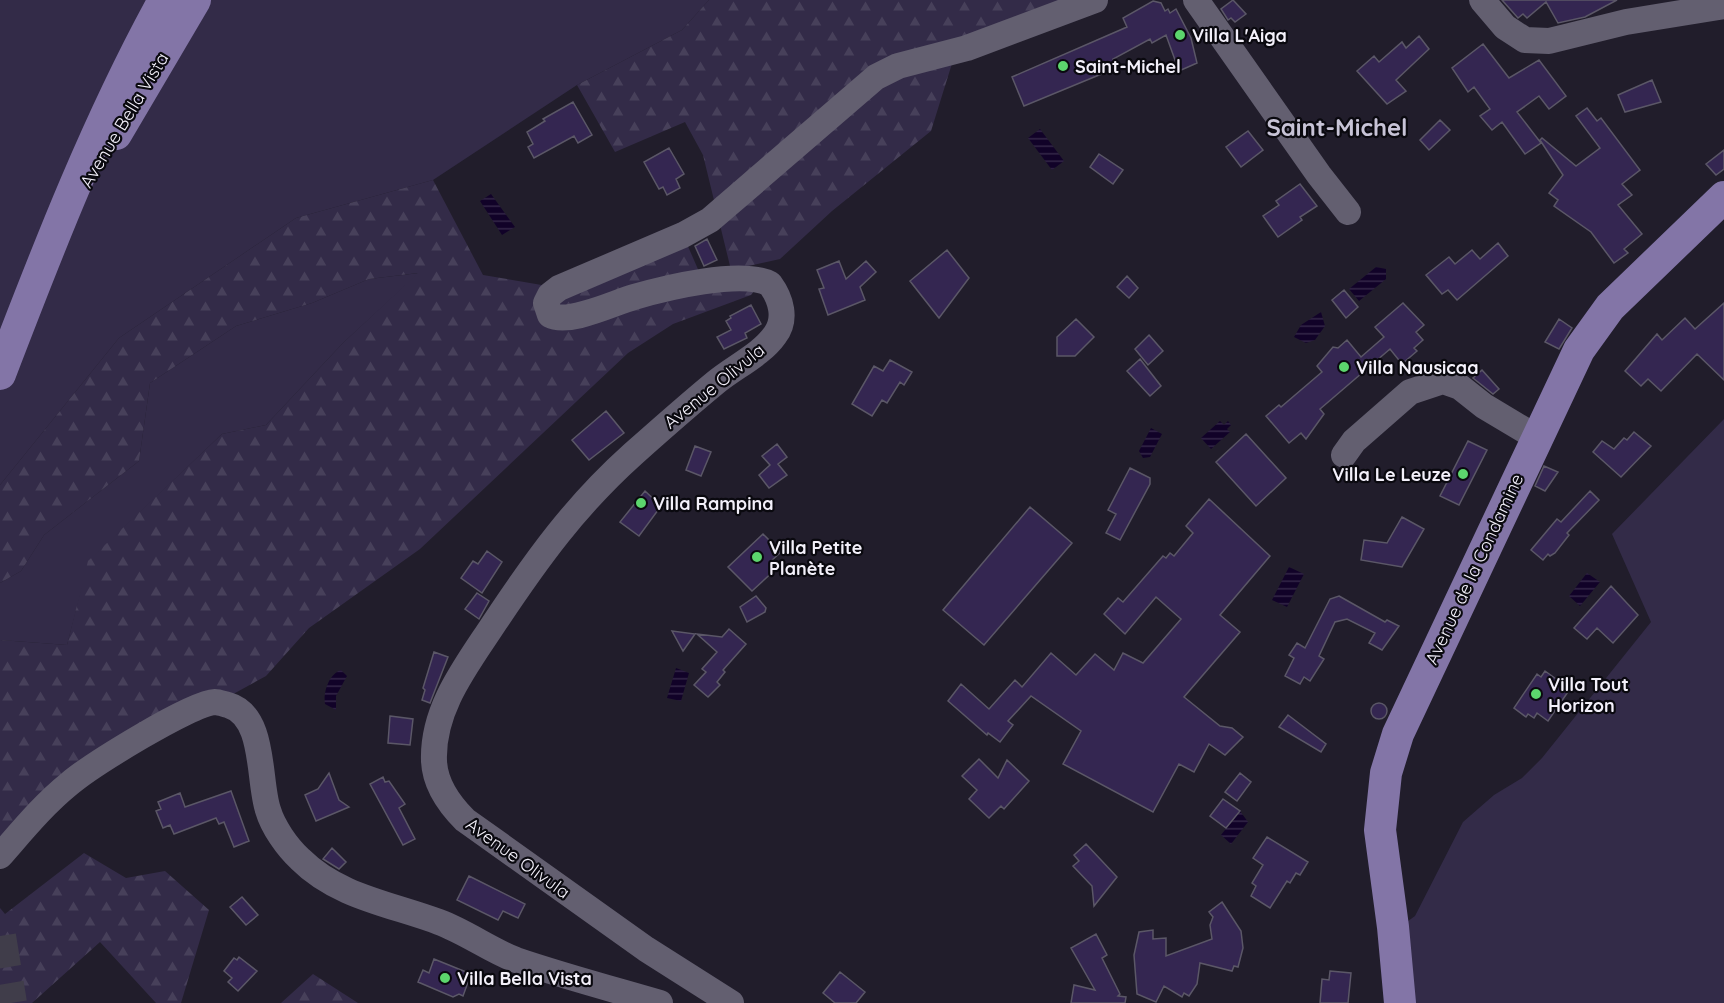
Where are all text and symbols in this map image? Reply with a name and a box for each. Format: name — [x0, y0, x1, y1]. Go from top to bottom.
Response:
place label: Villa L'Aiga — [1192, 24, 1287, 47]
marker: Villa L'Aiga — [1173, 28, 1187, 42]
street label: Avenue Bella Vista — [75, 48, 173, 192]
place label: Saint-Michel — [1075, 55, 1181, 78]
marker: Saint-Michel — [1056, 59, 1070, 73]
district label: Saint-Michel — [1266, 112, 1408, 142]
street label: Avenue Olivula — [659, 338, 769, 434]
place label: Villa Nausicaa — [1356, 356, 1479, 379]
marker: Villa Nausicaa — [1337, 360, 1351, 374]
place label: Villa Le Leuze — [1332, 463, 1451, 486]
marker: Villa Le Leuze — [1456, 467, 1470, 481]
street label: Avenue de la Condamine — [1420, 470, 1528, 668]
place label: Villa Rampina — [653, 492, 773, 515]
marker: Villa Rampina — [634, 496, 648, 510]
place label: Villa Petite Planète — [769, 536, 862, 580]
marker: Villa Petite Planète — [750, 550, 764, 564]
place label: Villa Tout Horizon — [1548, 673, 1629, 717]
marker: Villa Tout Horizon — [1529, 687, 1543, 701]
street label: Avenue Olivula — [461, 813, 575, 903]
place label: Villa Bella Vista — [457, 967, 592, 990]
marker: Villa Bella Vista — [438, 971, 452, 985]

